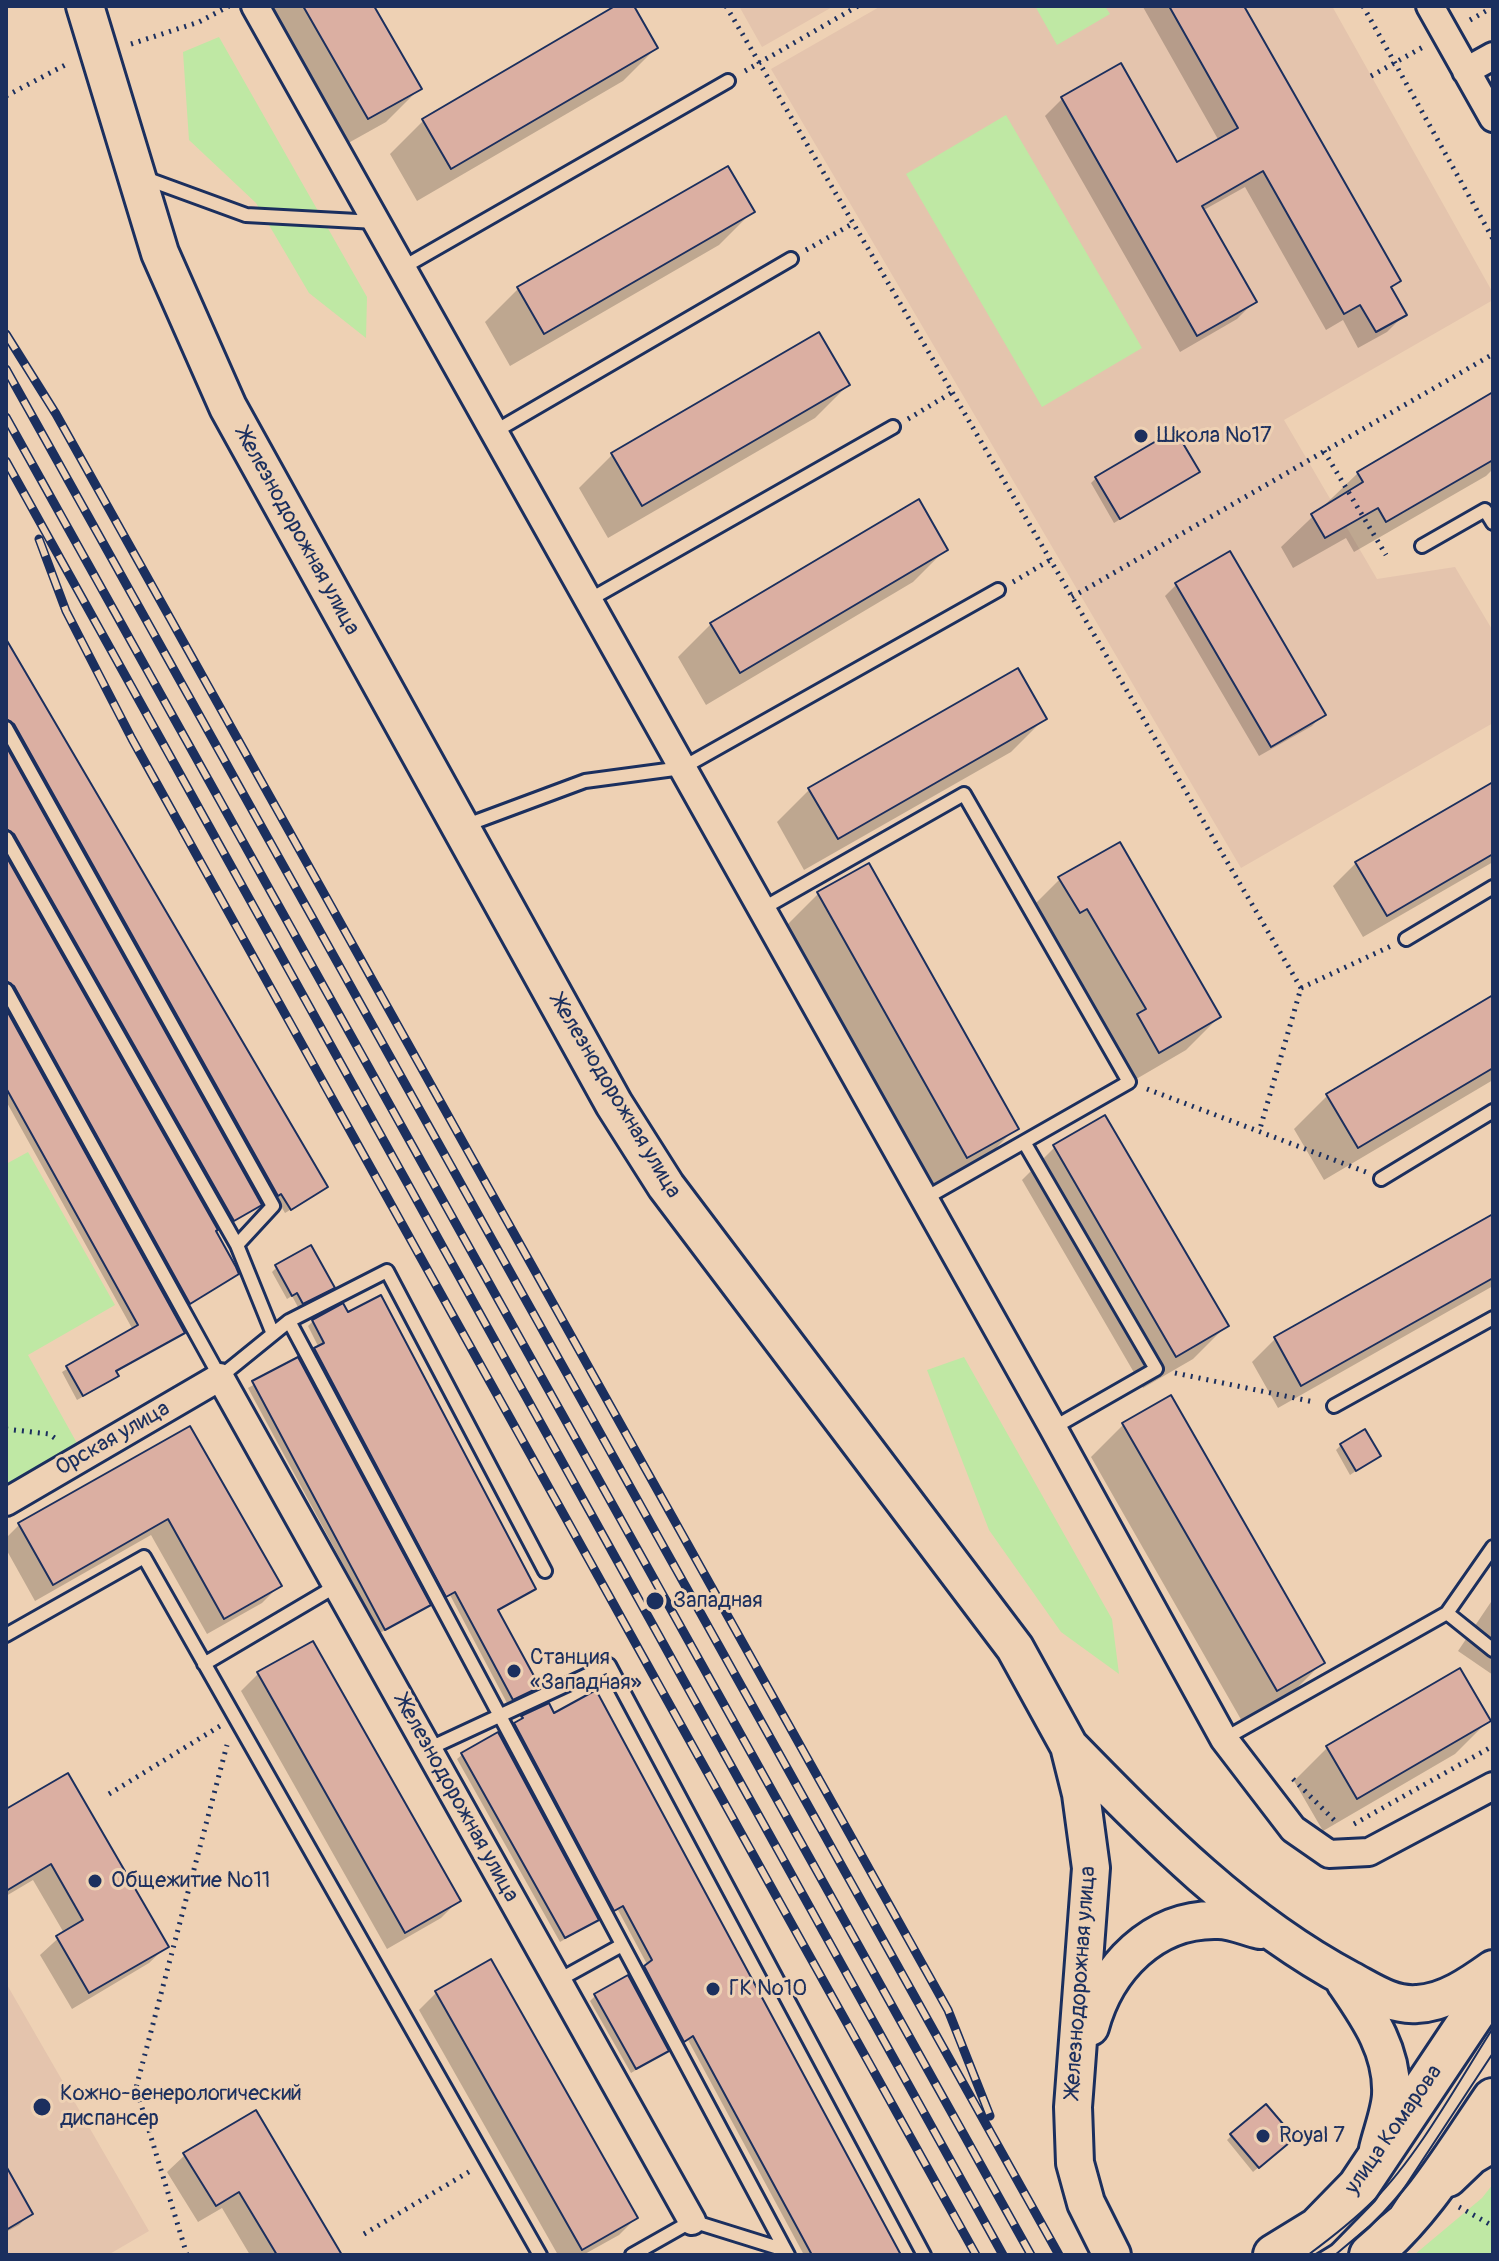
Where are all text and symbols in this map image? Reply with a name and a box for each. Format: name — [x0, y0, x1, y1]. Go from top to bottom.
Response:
place label: Школа №17 — [1157, 423, 1272, 449]
street label: Железнодорожная улица — [229, 424, 365, 640]
marker: Школа №17 — [1132, 427, 1150, 445]
street label: Железнодорожная улица — [544, 991, 686, 1203]
street label: Орская улица — [51, 1396, 175, 1482]
place label: Западная — [673, 1588, 763, 1614]
marker: Западная — [644, 1590, 666, 1612]
place label: Станция «Западная» — [530, 1645, 642, 1696]
marker: Станция «Западная» — [505, 1662, 523, 1680]
street label: Железнодорожная улица — [388, 1691, 524, 1907]
street label: Железнодорожная улица — [1060, 1865, 1102, 2099]
place label: Общежитие №11 — [111, 1868, 270, 1894]
marker: Общежитие №11 — [86, 1872, 104, 1890]
place label: ГК №10 — [729, 1976, 807, 2002]
marker: ГК №10 — [704, 1980, 722, 1998]
street label: улица Комарова — [1340, 2060, 1448, 2200]
place label: Кожно-венерологический диспансер — [60, 2081, 302, 2132]
marker: Кожно-венерологический диспансер — [31, 2096, 53, 2118]
place label: Royal 7 — [1279, 2123, 1345, 2149]
marker: Royal 7 — [1254, 2127, 1272, 2145]

